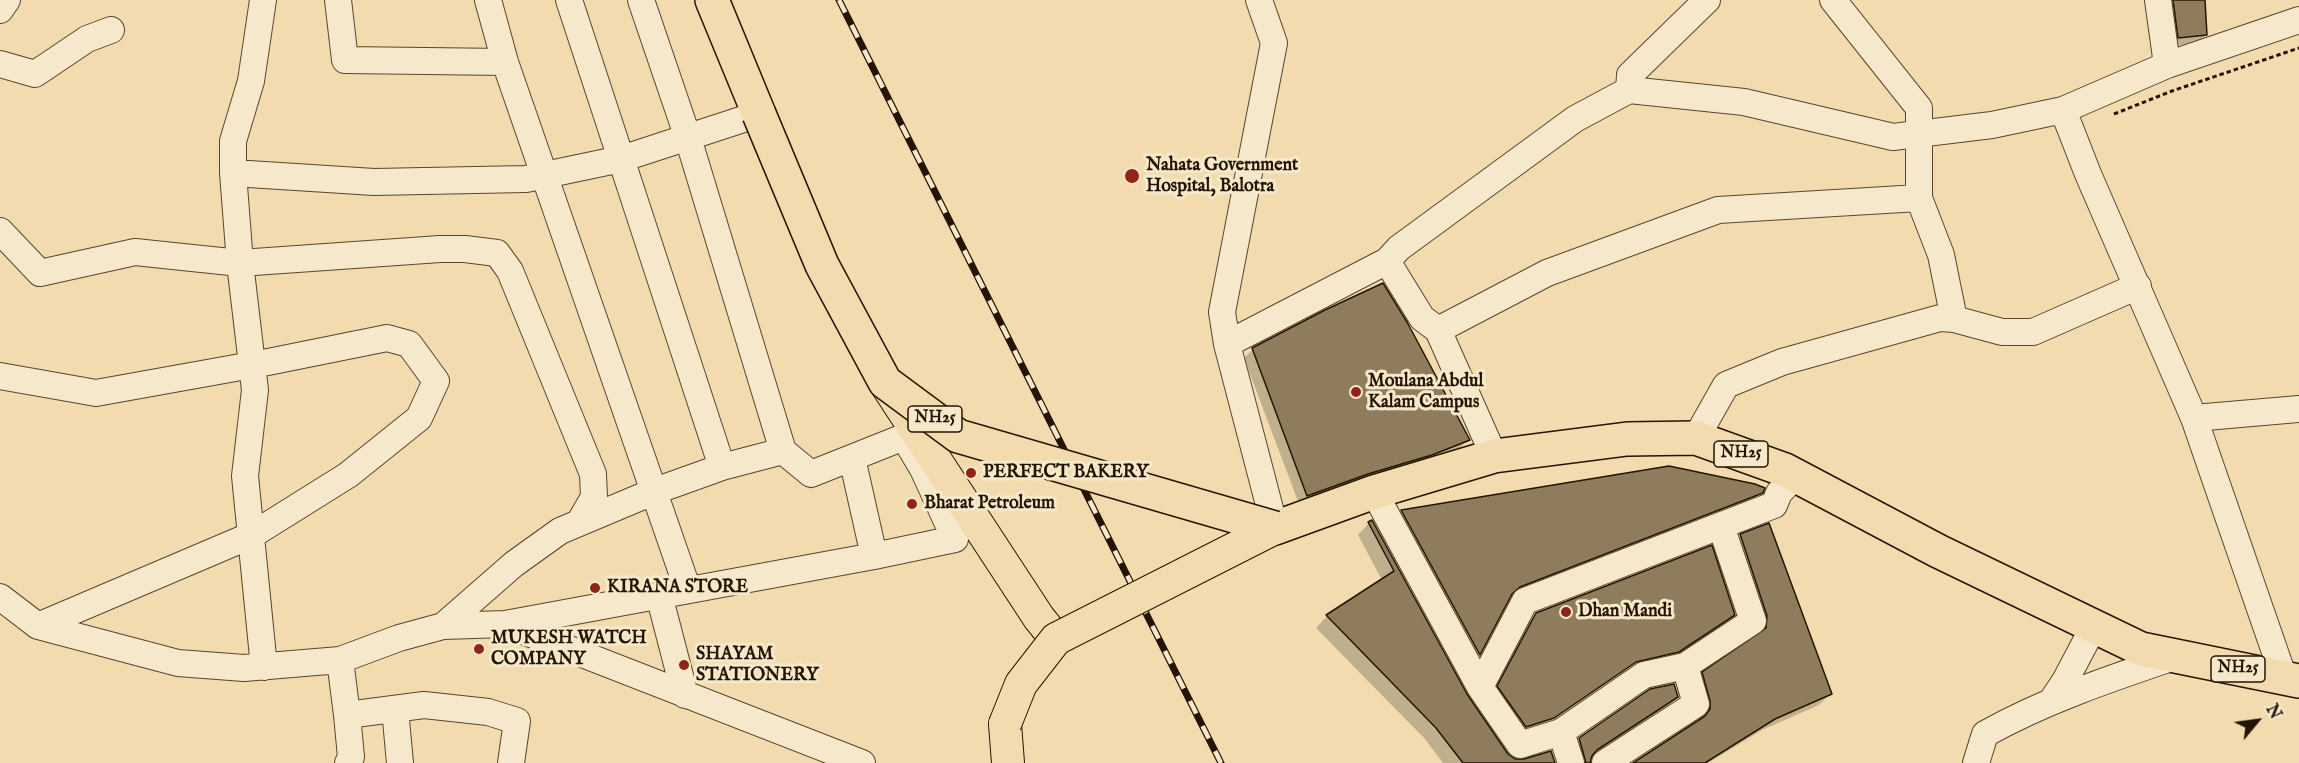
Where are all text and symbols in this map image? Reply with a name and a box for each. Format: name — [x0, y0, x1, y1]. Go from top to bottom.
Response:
place label: Nahata Government Hospital, Balotra — [1146, 155, 1298, 198]
marker: Nahata Government Hospital, Balotra — [1123, 167, 1141, 185]
place label: Moulana Abdul Kalam Campus — [1368, 371, 1483, 413]
marker: Moulana Abdul Kalam Campus — [1349, 385, 1363, 399]
road number: NH25 — [908, 406, 962, 432]
road number: NH25 — [1714, 441, 1768, 467]
place label: PERFECT BAKERY — [983, 462, 1148, 484]
marker: PERFECT BAKERY — [964, 466, 978, 480]
place label: Bharat Petroleum — [924, 493, 1055, 515]
marker: Bharat Petroleum — [905, 497, 919, 511]
place label: KIRANA STORE — [607, 577, 748, 599]
marker: KIRANA STORE — [588, 581, 602, 595]
place label: Dhan Mandi — [1578, 601, 1672, 623]
marker: Dhan Mandi — [1559, 605, 1573, 619]
place label: MUKESH WATCH COMPANY — [491, 628, 647, 670]
marker: MUKESH WATCH COMPANY — [472, 642, 486, 656]
place label: SHAYAM STATIONERY — [696, 644, 819, 686]
road number: NH25 — [2211, 656, 2265, 682]
marker: SHAYAM STATIONERY — [677, 658, 691, 672]
north arrow — [2227, 691, 2287, 751]
text: N — [2261, 701, 2285, 723]

